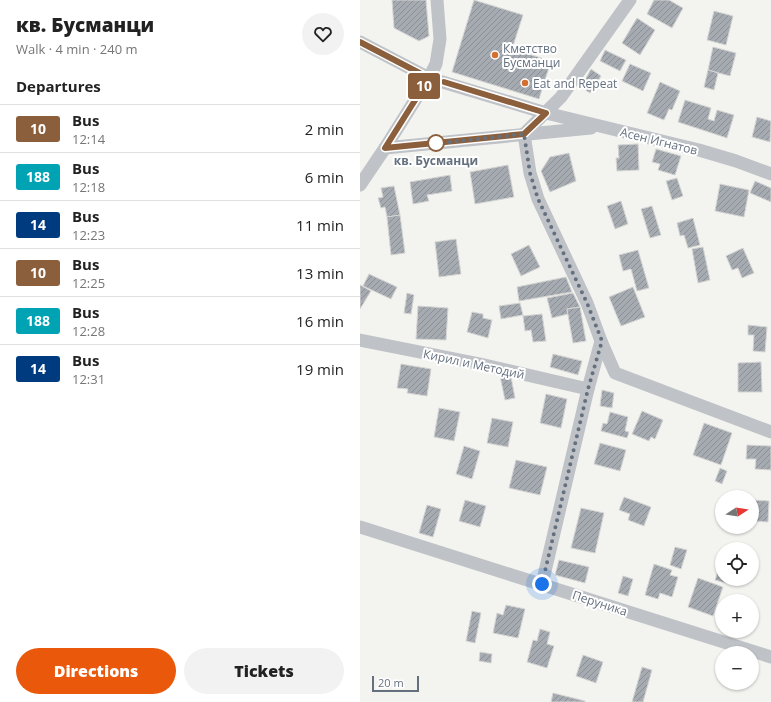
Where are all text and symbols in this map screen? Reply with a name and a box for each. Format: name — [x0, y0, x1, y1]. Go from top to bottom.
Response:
text: кв. Бусманци — [16, 12, 154, 38]
button: heart — [302, 13, 344, 55]
text: Walk · 4 min · 240 m — [16, 40, 138, 58]
place label: Кметство Бусманци — [503, 40, 560, 71]
marker: Кметство Бусманци — [490, 50, 500, 60]
line badge: 10 — [406, 73, 442, 99]
place label: Eat and Repeat — [533, 75, 617, 92]
text: Departures — [16, 76, 101, 96]
text: 10 — [416, 76, 432, 95]
marker: Eat and Repeat — [520, 78, 530, 88]
text: Bus — [72, 110, 99, 130]
text: 10 — [30, 119, 46, 138]
text: 2 min — [305, 119, 344, 139]
street label: Асен Игнатов — [619, 123, 700, 159]
text: 12:14 — [72, 130, 105, 148]
marker: кв. Бусманци — [427, 134, 445, 152]
place label: кв. Бусманци — [394, 152, 478, 169]
text: Bus — [72, 158, 99, 178]
text: 188 — [26, 167, 50, 186]
text: 6 min — [305, 167, 344, 187]
text: 12:18 — [72, 178, 105, 196]
text: Bus — [72, 206, 99, 226]
text: 14 — [30, 215, 46, 234]
text: 11 min — [296, 215, 344, 235]
text: 12:23 — [72, 226, 105, 244]
text: Bus — [72, 254, 99, 274]
text: 10 — [30, 263, 46, 282]
text: 13 min — [296, 263, 344, 283]
text: 12:25 — [72, 274, 105, 292]
text: Bus — [72, 302, 99, 322]
text: 188 — [26, 311, 50, 330]
text: 16 min — [296, 311, 344, 331]
text: 12:28 — [72, 322, 105, 340]
street label: Кирил и Методий — [422, 345, 526, 383]
text: Bus — [72, 350, 99, 370]
text: 14 — [30, 359, 46, 378]
text: 19 min — [296, 359, 344, 379]
text: 12:31 — [72, 370, 105, 388]
north arrow — [715, 490, 759, 534]
map controls — [715, 490, 759, 690]
button: locate — [715, 542, 759, 586]
your location — [532, 574, 552, 594]
street label: Перуника — [570, 586, 630, 620]
button: + — [715, 594, 759, 638]
button: − — [715, 646, 759, 690]
button: Directions — [16, 648, 176, 694]
button: Tickets — [184, 648, 344, 694]
scale bar — [372, 674, 419, 693]
text: 20 m — [378, 675, 404, 690]

